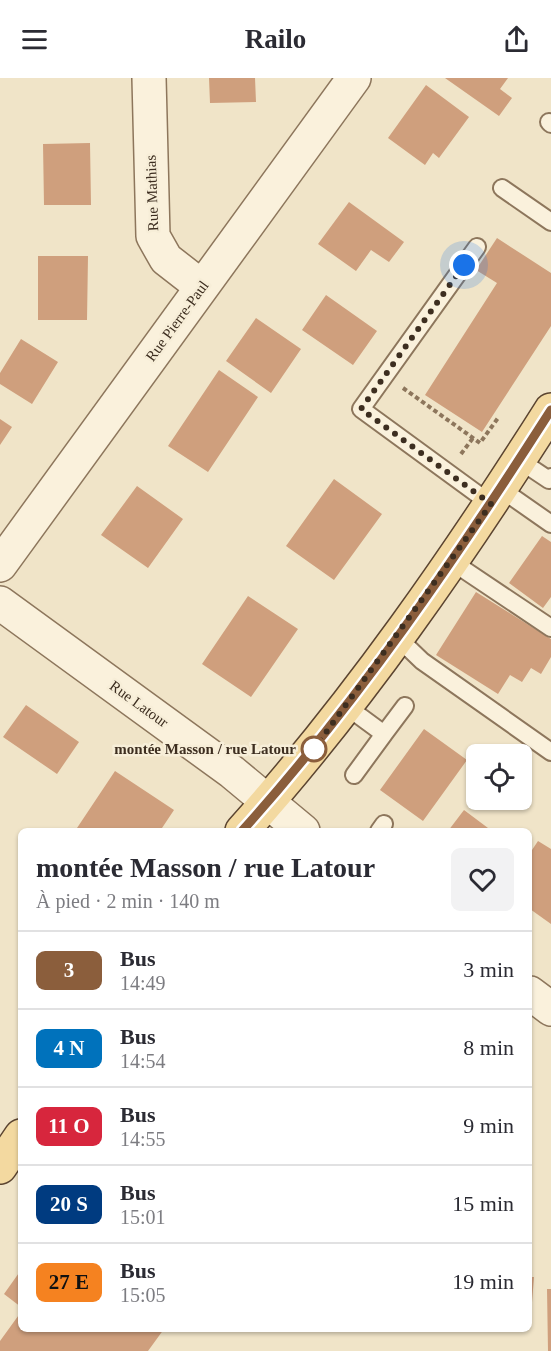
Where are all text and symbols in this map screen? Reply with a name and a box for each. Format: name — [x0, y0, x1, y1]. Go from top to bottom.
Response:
icon: menu — [18, 23, 51, 56]
icon: share — [500, 23, 533, 56]
text: Railo — [245, 24, 306, 54]
street label: Rue Mathias — [143, 154, 161, 231]
your location — [449, 250, 479, 280]
street label: Rue Pierre-Paul — [142, 278, 212, 364]
street label: Rue Latour — [107, 678, 171, 730]
marker: montée Masson / rue Latour — [301, 736, 327, 762]
place label: montée Masson / rue Latour — [114, 741, 296, 757]
map controls — [466, 744, 532, 810]
button: locate — [466, 744, 532, 810]
button: heart — [451, 848, 514, 911]
text: montée Masson / rue Latour — [36, 852, 375, 883]
text: À pied · 2 min · 140 m — [36, 890, 220, 912]
text: Bus — [120, 946, 155, 971]
text: 3 min — [463, 957, 514, 982]
text: 3 — [64, 958, 74, 982]
text: 14:49 — [120, 972, 166, 994]
text: Bus — [120, 1024, 155, 1049]
text: 8 min — [463, 1035, 514, 1060]
text: 4 N — [54, 1036, 84, 1060]
text: 14:54 — [120, 1050, 166, 1072]
text: Bus — [120, 1102, 155, 1127]
text: 9 min — [463, 1113, 514, 1138]
text: 11 O — [48, 1114, 90, 1138]
text: 14:55 — [120, 1128, 166, 1150]
text: Bus — [120, 1180, 155, 1205]
text: 15 min — [452, 1191, 514, 1216]
text: 20 S — [50, 1192, 88, 1216]
text: 15:01 — [120, 1206, 166, 1228]
text: Bus — [120, 1258, 155, 1283]
text: 19 min — [452, 1269, 514, 1294]
text: 27 E — [49, 1270, 89, 1294]
text: 15:05 — [120, 1284, 166, 1306]

